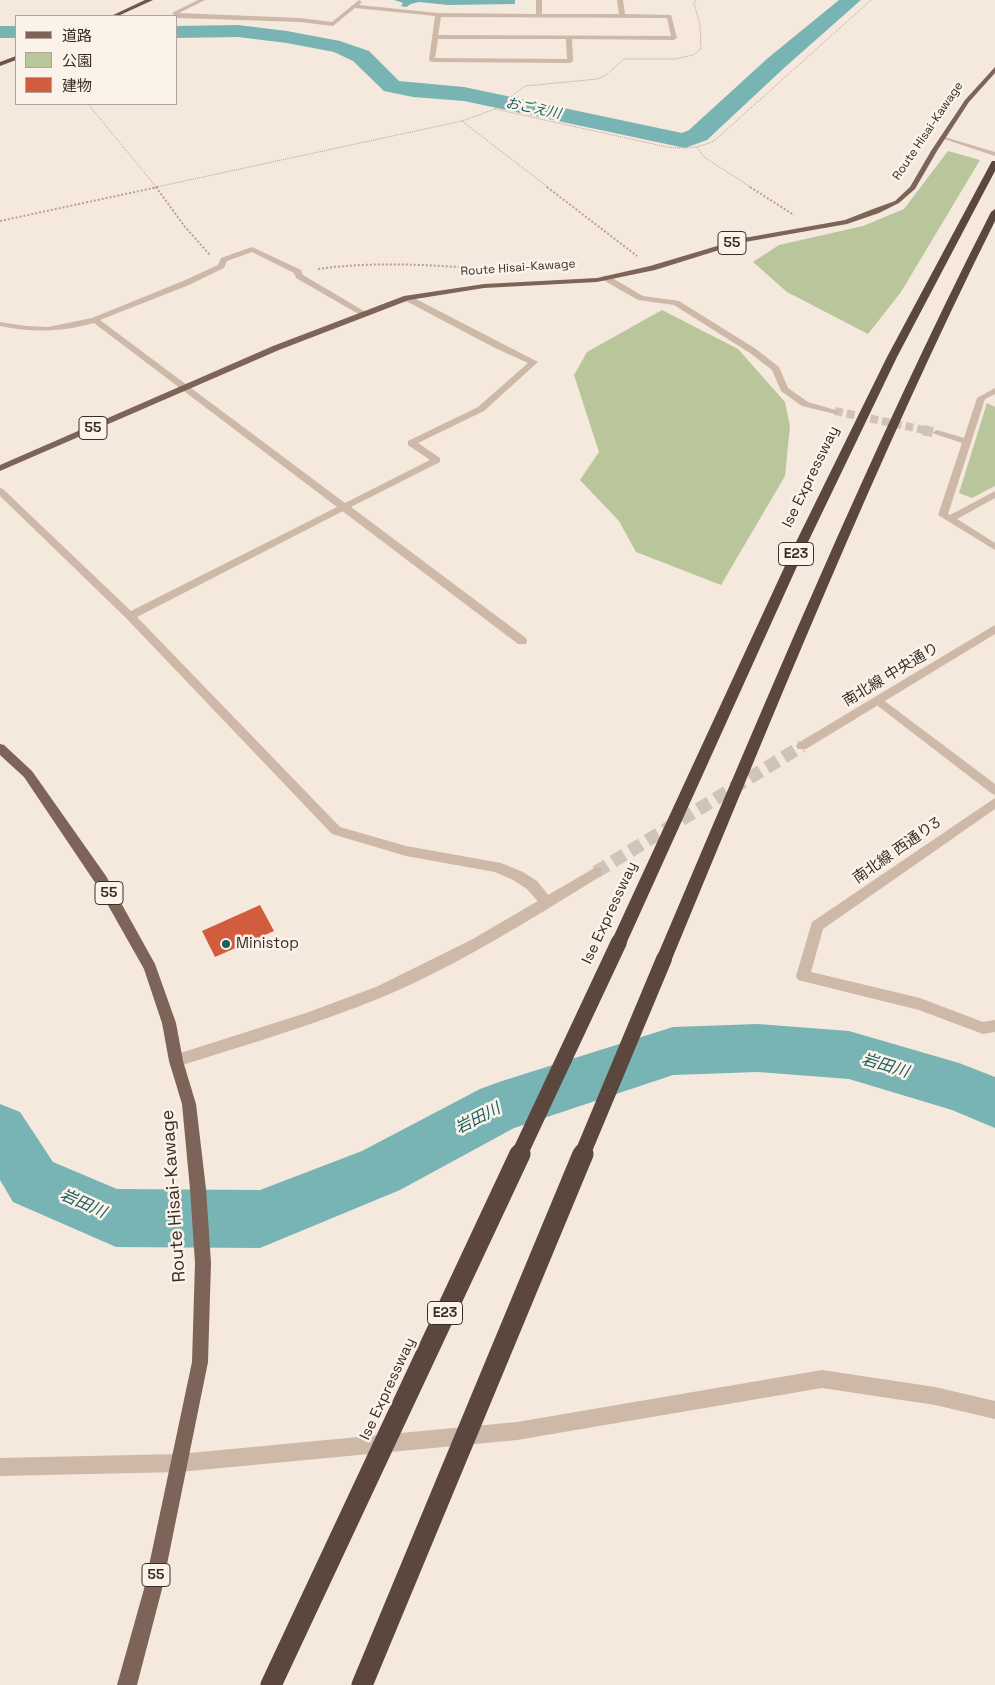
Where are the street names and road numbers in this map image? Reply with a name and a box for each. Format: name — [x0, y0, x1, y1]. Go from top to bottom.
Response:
street label: Route Hisai-Kawage — [890, 79, 966, 183]
road number: 55 — [718, 232, 746, 254]
street label: Route Hisai-Kawage — [460, 257, 576, 279]
road number: 55 — [79, 416, 107, 439]
street label: Ise Expressway — [779, 423, 843, 531]
road number: E23 — [778, 542, 814, 566]
street label: 南北線 中央通り — [840, 639, 942, 711]
street label: 南北線 西通り3 — [850, 814, 944, 888]
street label: Ise Expressway — [578, 859, 642, 967]
road number: 55 — [95, 881, 123, 904]
street label: Route Hisai-Kawage — [157, 1109, 191, 1283]
road number: E23 — [428, 1302, 462, 1325]
street label: Ise Expressway — [356, 1335, 420, 1443]
road number: 55 — [142, 1564, 170, 1586]

